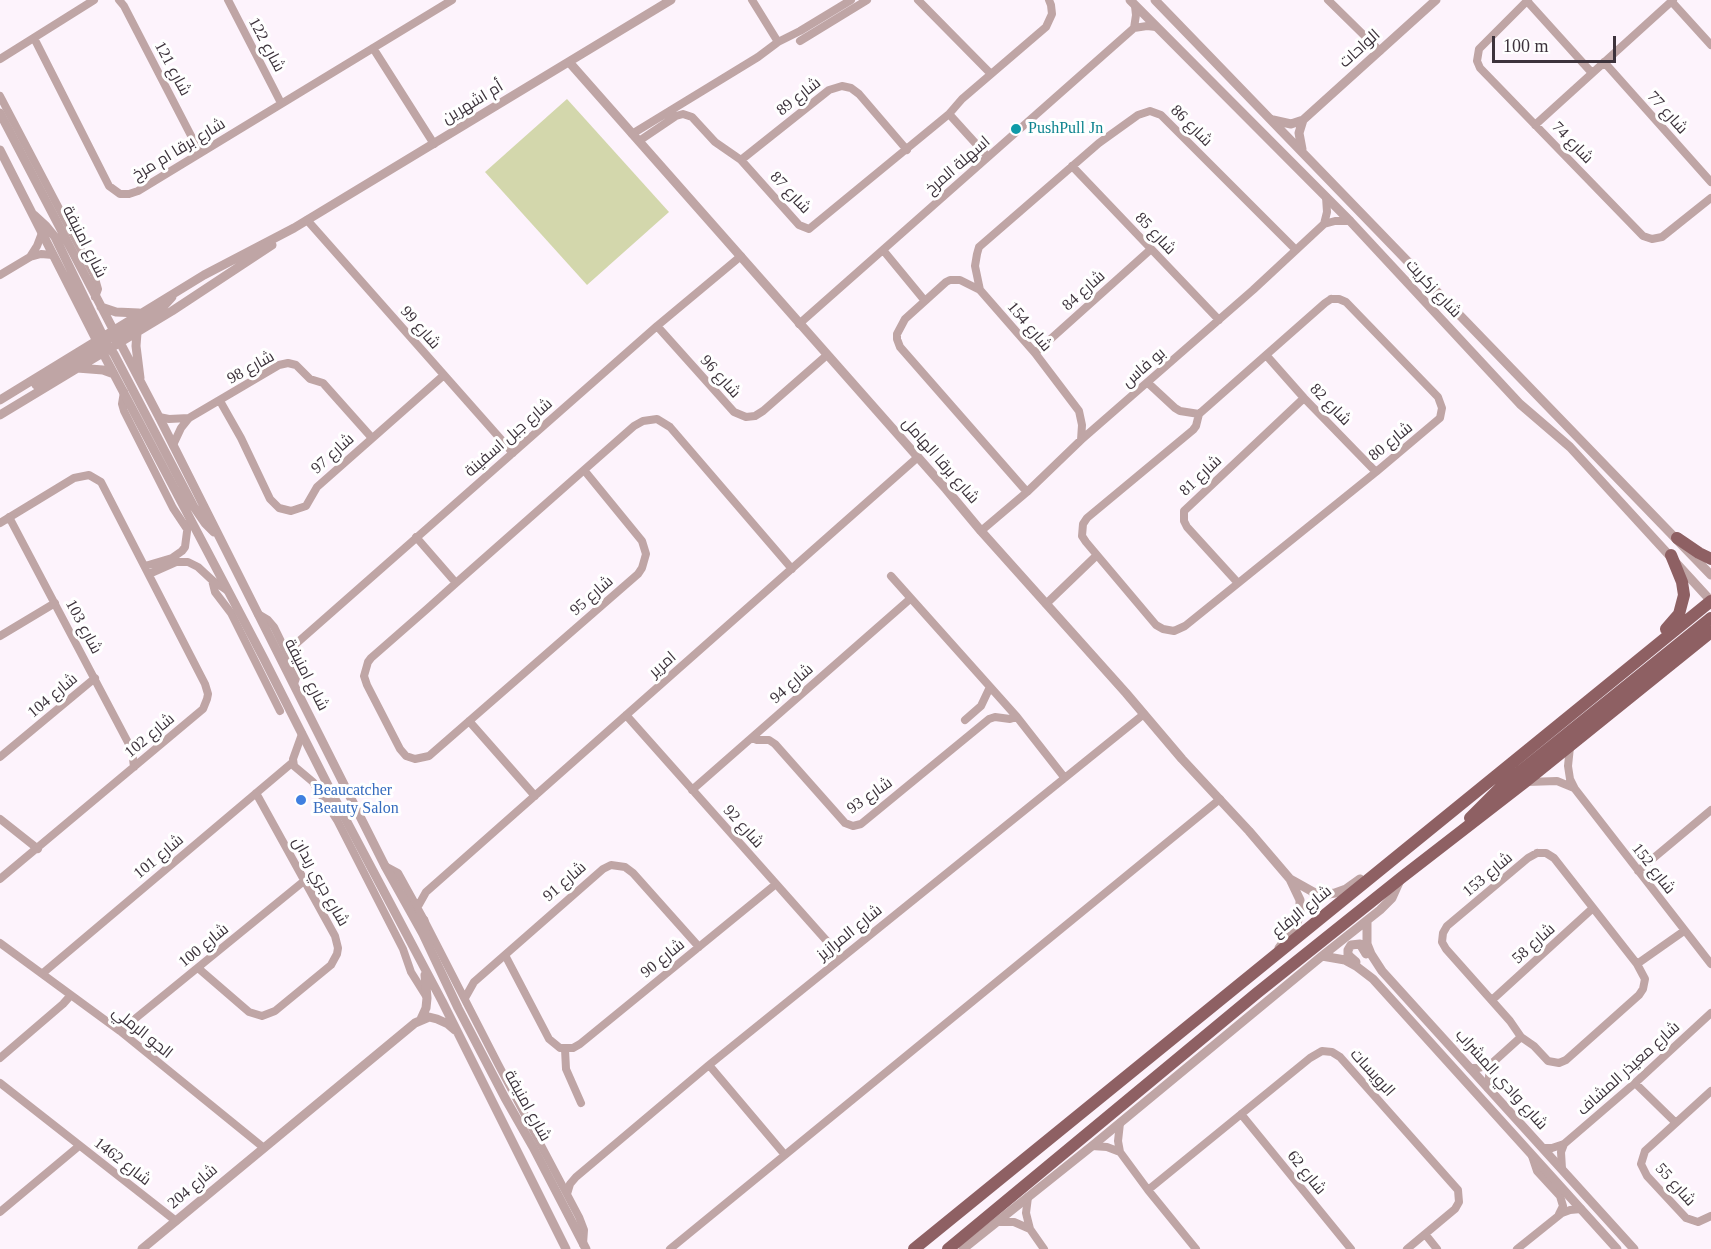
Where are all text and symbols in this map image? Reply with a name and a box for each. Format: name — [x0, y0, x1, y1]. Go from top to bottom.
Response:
street label: شارع 122 — [244, 14, 288, 76]
scale bar — [1495, 24, 1620, 62]
street label: الواحات — [1336, 26, 1384, 72]
text: 100 m — [1503, 36, 1549, 56]
street label: شارع 121 — [150, 38, 194, 100]
street label: شارع 89 — [773, 74, 825, 120]
street label: أم اشهرين — [439, 77, 507, 129]
street label: شارع 77 — [1643, 88, 1691, 138]
street label: شارع 86 — [1166, 101, 1216, 151]
street label: شارع برقا ام مرخ — [129, 115, 229, 185]
street label: شارع 74 — [1547, 118, 1597, 168]
place label: PushPull Jn — [1028, 119, 1103, 139]
marker: PushPull Jn — [1009, 122, 1023, 136]
street label: اسهلة المرخ — [922, 133, 994, 199]
street label: شارع 87 — [766, 168, 814, 218]
street label: شارع امنيفة — [58, 203, 110, 281]
street label: شارع 85 — [1131, 209, 1179, 259]
street label: شارع زكريت — [1401, 256, 1465, 322]
street label: شارع 84 — [1059, 267, 1109, 315]
street label: شارع 154 — [1003, 298, 1055, 356]
street label: شارع 99 — [396, 302, 444, 354]
street label: بو فاس — [1118, 344, 1170, 392]
street label: شارع 98 — [224, 347, 278, 389]
street label: شارع 96 — [696, 352, 744, 402]
street label: شارع 82 — [1305, 380, 1355, 430]
street label: شارع جبل اسفينة — [461, 395, 557, 481]
street label: شارع برقا الهامل — [897, 414, 983, 508]
street label: شارع 80 — [1365, 418, 1417, 466]
street label: شارع 97 — [308, 430, 358, 478]
street label: شارع 81 — [1176, 452, 1226, 500]
street label: شارع 95 — [566, 572, 618, 620]
street label: شارع 103 — [61, 596, 105, 658]
street label: شارع امنيفة — [280, 636, 332, 714]
street label: امرير — [645, 648, 681, 682]
street label: شارع 94 — [766, 660, 818, 708]
street label: شارع 104 — [24, 670, 82, 722]
street label: شارع 102 — [121, 710, 179, 762]
street label: شارع 93 — [844, 774, 896, 818]
place label: Beaucatcher Beauty Salon — [313, 781, 399, 819]
marker: Beaucatcher Beauty Salon — [294, 793, 308, 807]
street label: شارع 92 — [719, 802, 767, 852]
street label: شارع 101 — [130, 831, 188, 883]
street label: شارع جري ربدان — [288, 834, 352, 930]
street label: شارع 152 — [1627, 840, 1679, 898]
street label: شارع 153 — [1459, 849, 1517, 901]
street label: شارع 91 — [539, 858, 591, 906]
street label: شارع الرفاع — [1268, 882, 1336, 942]
street label: شارع المرازيز — [814, 901, 886, 965]
street label: شارع 100 — [175, 920, 233, 972]
street label: شارع 58 — [1509, 920, 1559, 968]
street label: شارع 90 — [637, 935, 689, 983]
street label: الجو الرملي — [108, 1003, 176, 1063]
street label: شارع معيذر المشاف — [1574, 1018, 1684, 1120]
street label: شارع وادي المشراب — [1451, 1026, 1551, 1134]
street label: الرويسات — [1346, 1045, 1398, 1101]
street label: شارع امنيفة — [500, 1067, 554, 1145]
street label: شارع 1462 — [90, 1134, 154, 1190]
street label: شارع 62 — [1282, 1147, 1330, 1199]
street label: شارع 55 — [1651, 1160, 1699, 1210]
street label: شارع 204 — [164, 1161, 222, 1213]

